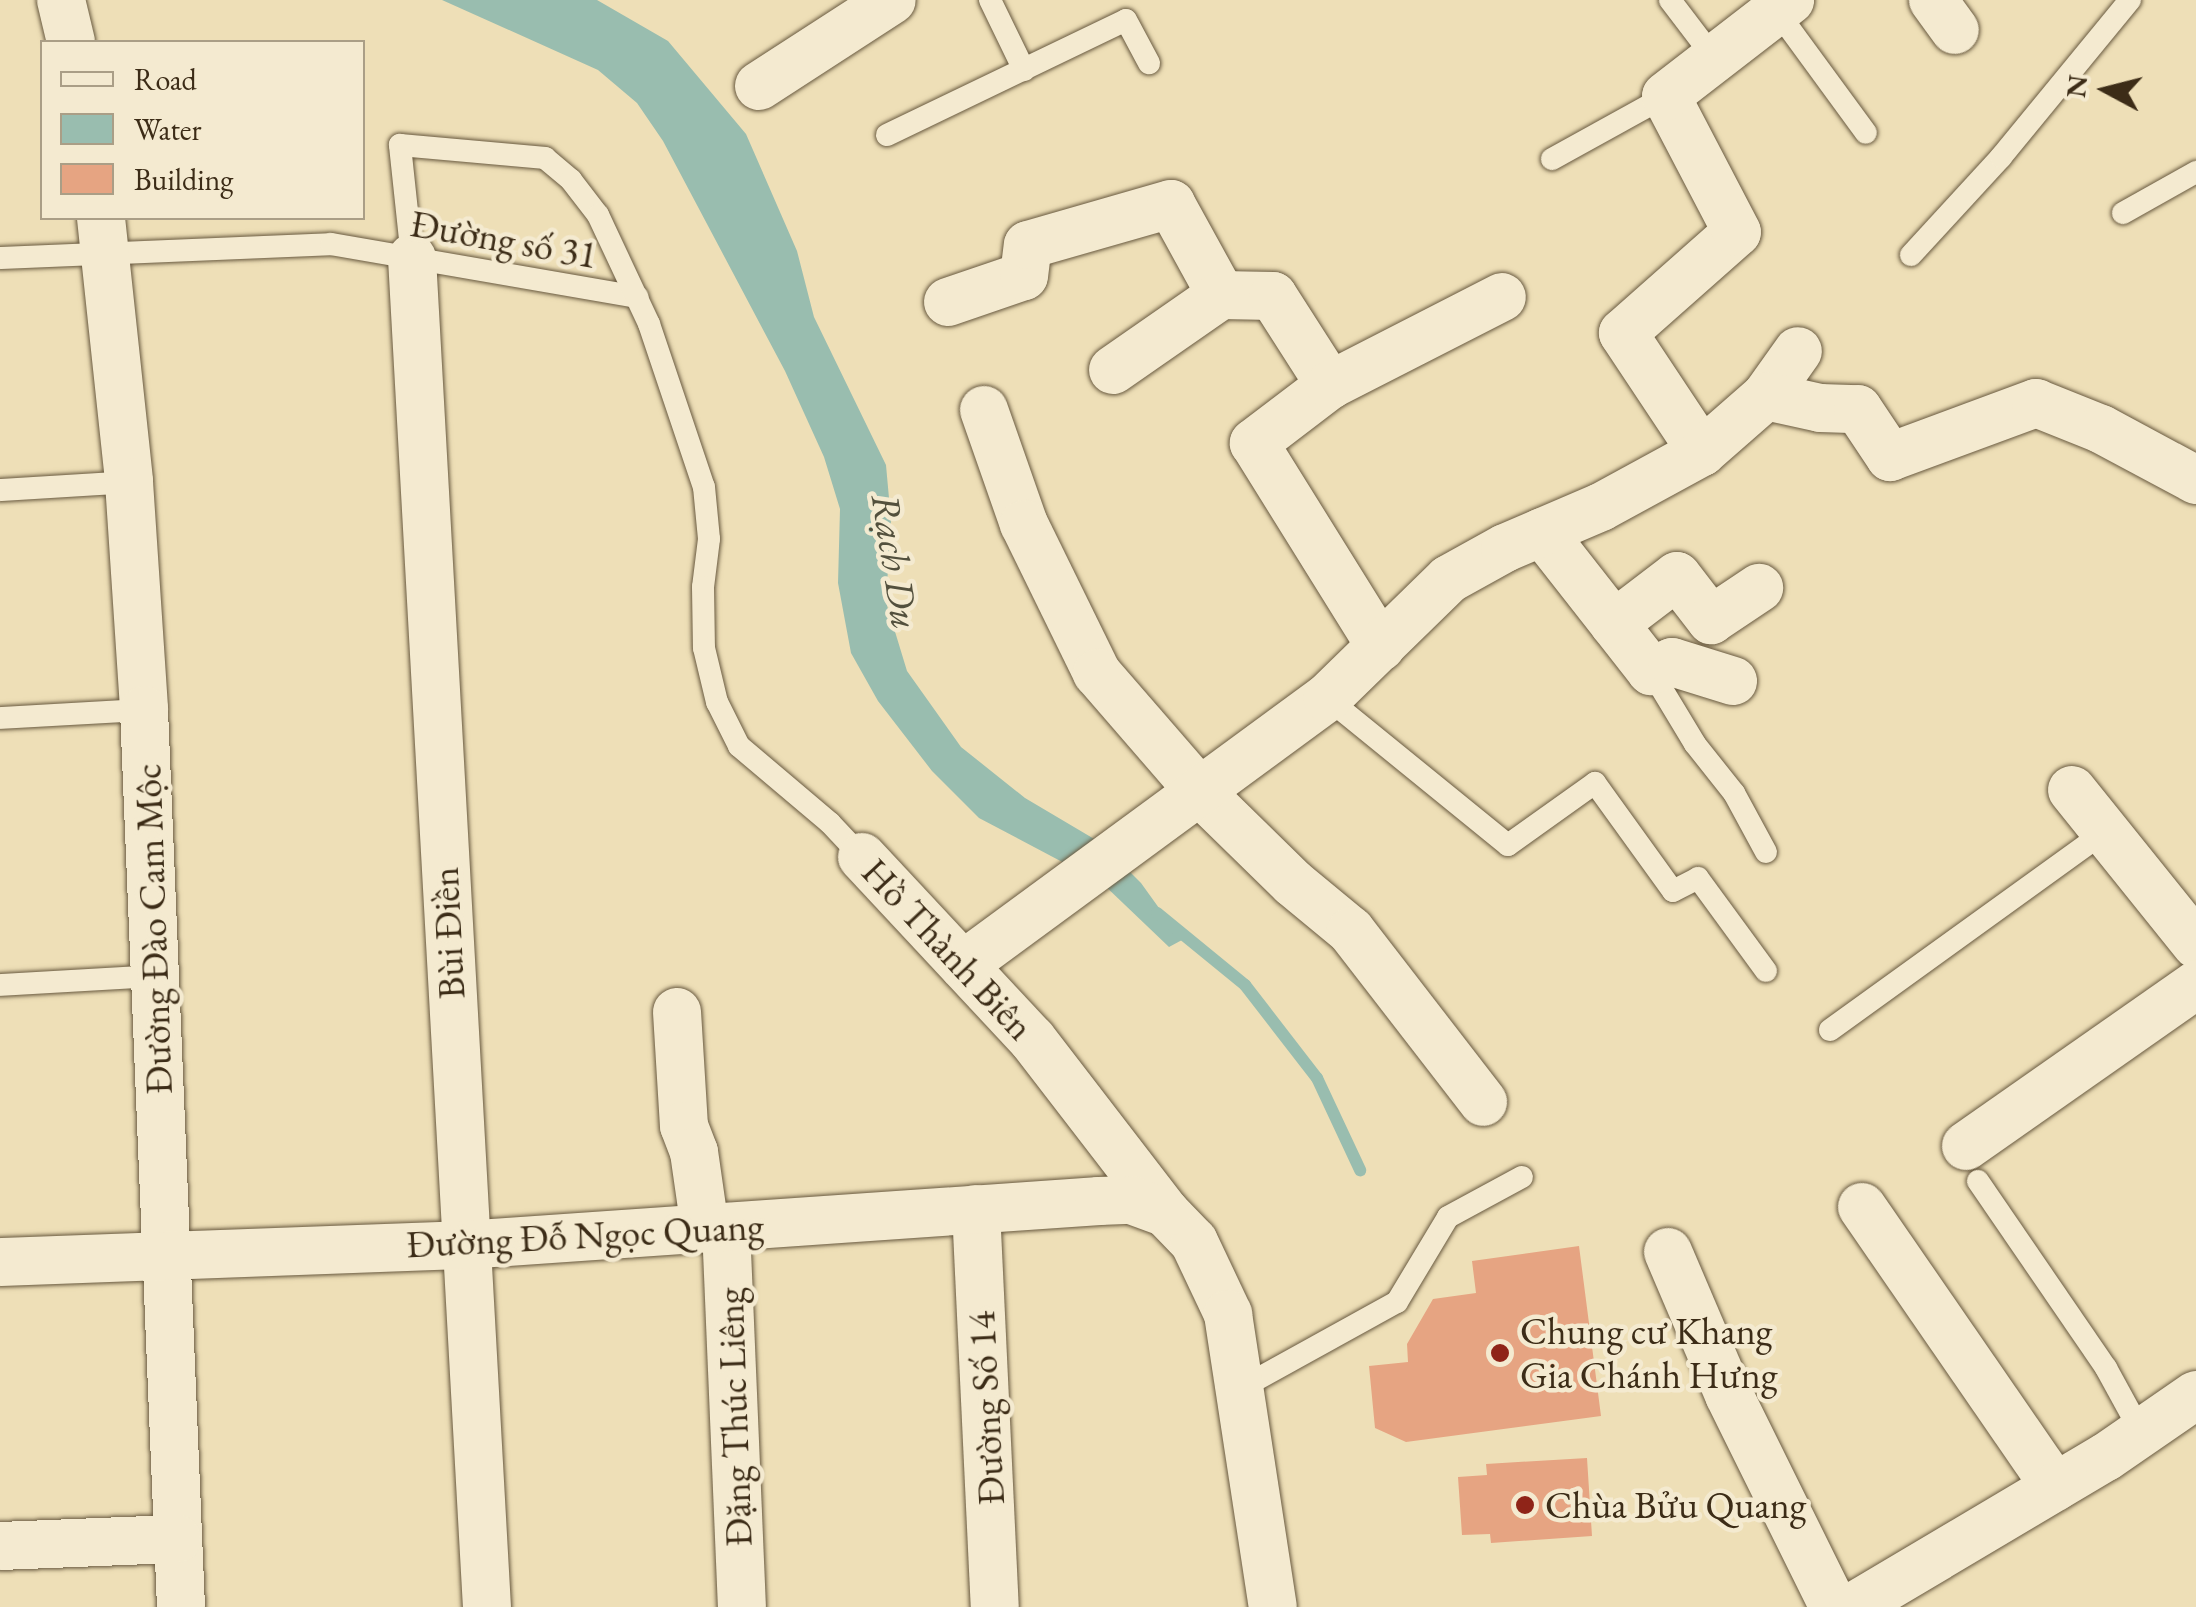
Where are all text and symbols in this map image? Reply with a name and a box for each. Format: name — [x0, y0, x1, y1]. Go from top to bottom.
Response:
legend — [40, 40, 365, 220]
north arrow — [2056, 40, 2156, 140]
text: Road — [134, 60, 197, 99]
text: N — [2057, 73, 2095, 100]
text: Water — [134, 110, 202, 149]
text: Building — [134, 160, 233, 199]
street label: Đường số 31 — [407, 200, 601, 278]
water label: Rạch Du — [862, 490, 930, 632]
street label: Đường Đào Cam Mộc — [124, 763, 182, 1095]
street label: Hồ Thành Biên — [853, 849, 1043, 1049]
street label: Bùi Điền — [422, 866, 474, 1000]
street label: Đường Đỗ Ngọc Quang — [405, 1203, 765, 1267]
street label: Đặng Thúc Liêng — [707, 1287, 761, 1547]
place label: Chung cư Khang Gia Chánh Hưng — [1520, 1308, 1777, 1398]
street label: Đường Số 14 — [958, 1310, 1014, 1506]
marker: Chung cư Khang Gia Chánh Hưng — [1489, 1342, 1511, 1364]
place label: Chùa Bửu Quang — [1545, 1482, 1806, 1528]
marker: Chùa Bửu Quang — [1514, 1494, 1536, 1516]

